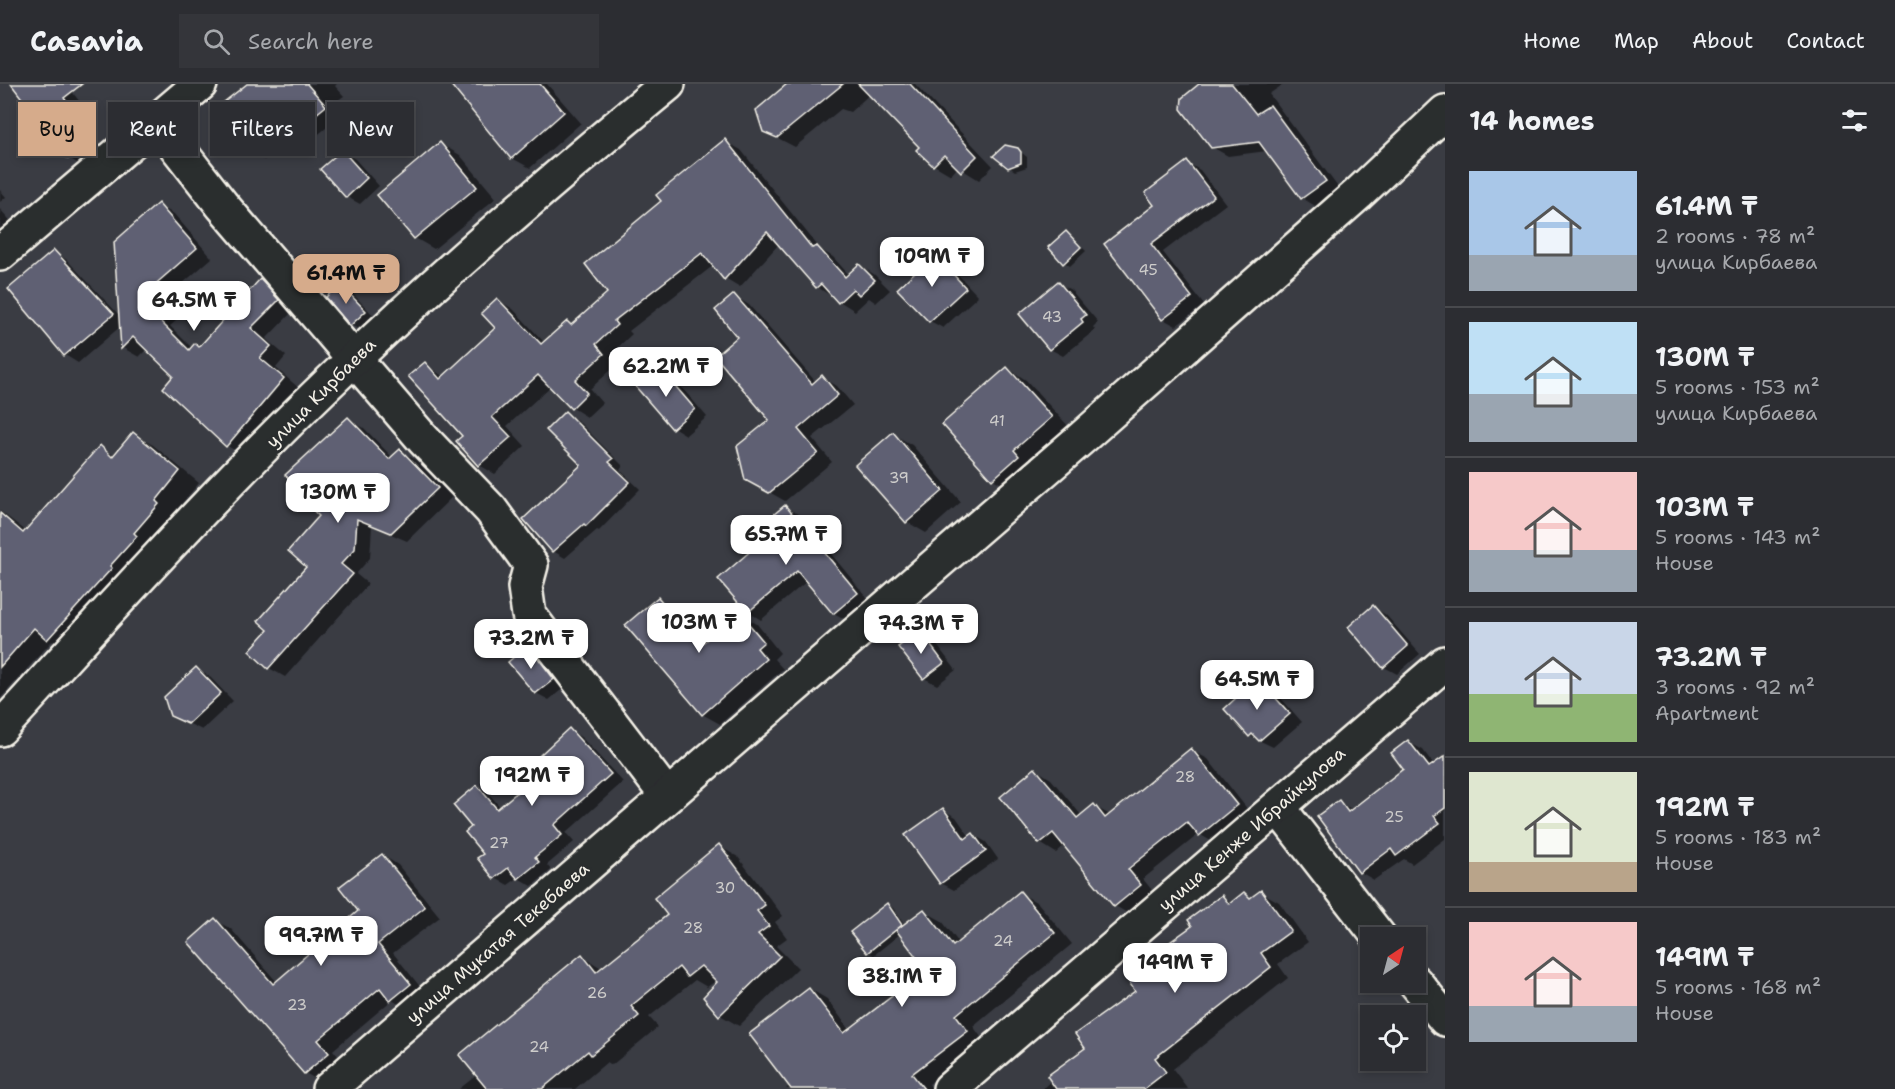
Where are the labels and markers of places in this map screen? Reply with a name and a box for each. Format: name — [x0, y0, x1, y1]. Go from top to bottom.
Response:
pin: 109M ₸ — [883, 237, 981, 288]
pin: 61.4M ₸ — [291, 254, 401, 305]
pin: 64.5M ₸ — [139, 281, 249, 332]
pin: 62.2M ₸ — [611, 347, 721, 398]
pin: 130M ₸ — [289, 473, 387, 524]
pin: 65.7M ₸ — [731, 515, 841, 566]
pin: 103M ₸ — [650, 603, 748, 654]
pin: 74.3M ₸ — [866, 604, 976, 655]
pin: 73.2M ₸ — [476, 619, 586, 670]
pin: 64.5M ₸ — [1202, 660, 1312, 711]
pin: 192M ₸ — [483, 756, 581, 807]
pin: 99.7M ₸ — [266, 916, 376, 967]
pin: 149M ₸ — [1126, 943, 1224, 994]
pin: 38.1M ₸ — [847, 957, 957, 1008]

